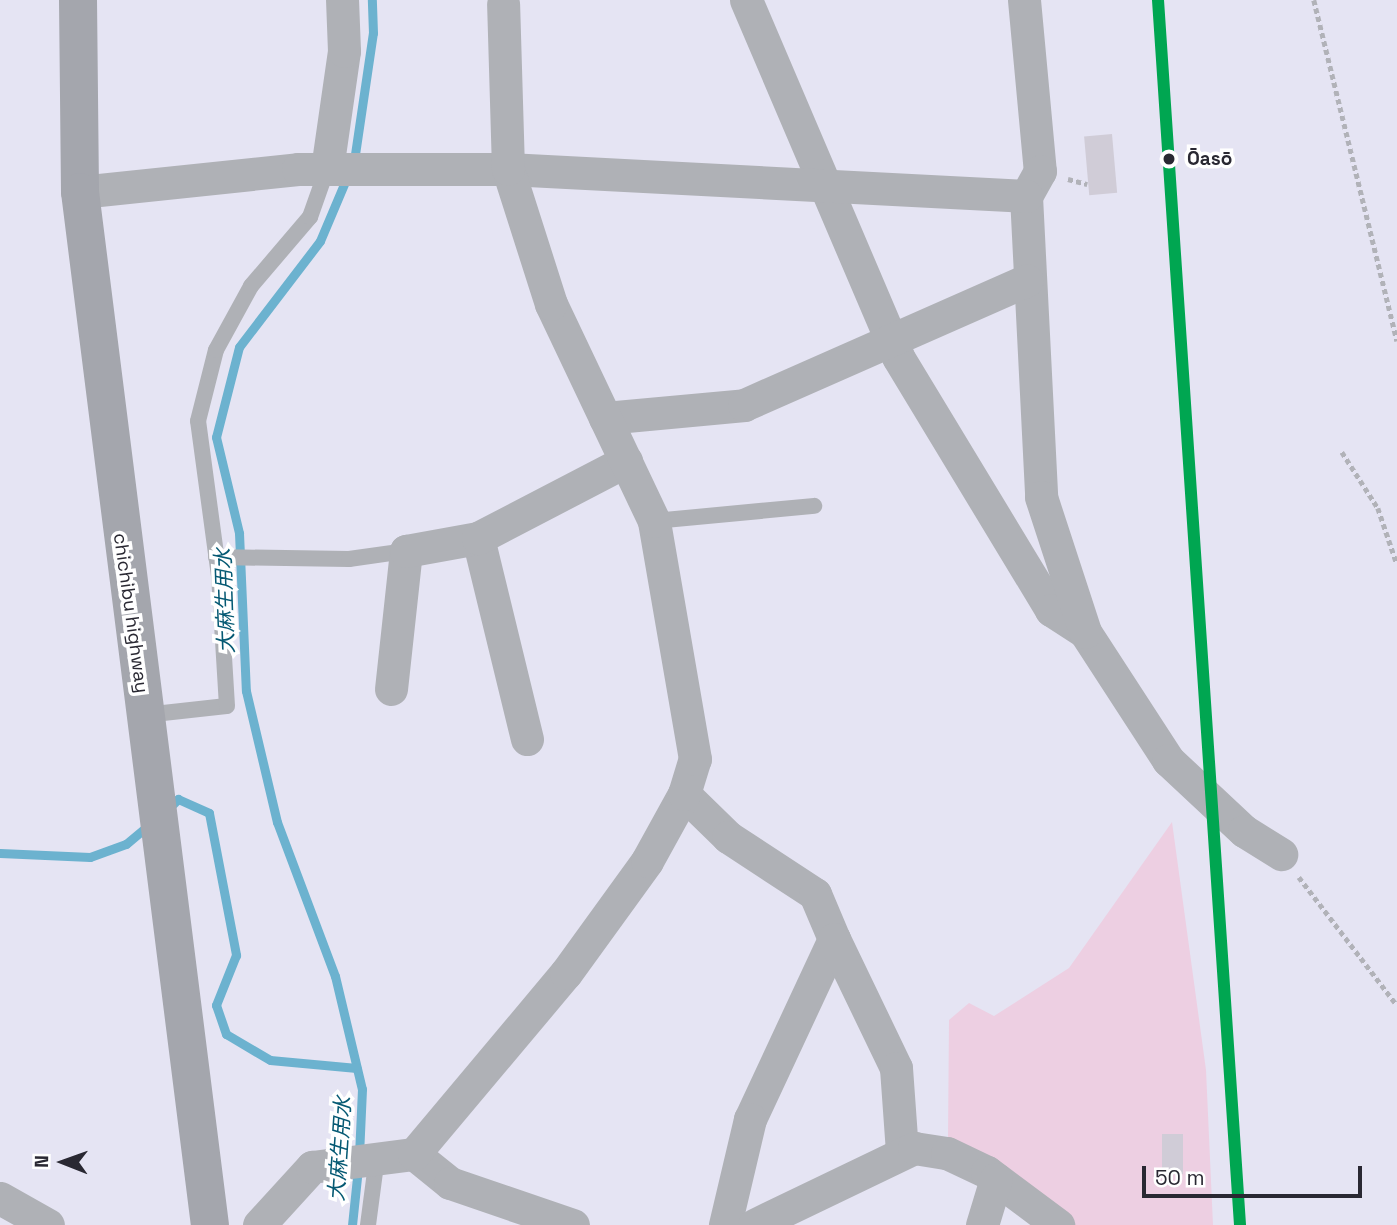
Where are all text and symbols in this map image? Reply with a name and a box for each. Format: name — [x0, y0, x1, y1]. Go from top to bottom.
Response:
marker: Ōasō — [1157, 147, 1181, 171]
place label: Ōasō — [1187, 148, 1232, 170]
street label: chichibu highway — [108, 531, 154, 695]
water label: 大麻生用水 — [211, 548, 239, 654]
water label: 大麻生用水 — [324, 1096, 356, 1202]
north arrow — [28, 1127, 98, 1197]
scale bar — [1145, 1152, 1366, 1196]
text: N — [29, 1155, 54, 1168]
text: 50 m — [1155, 1164, 1205, 1191]

